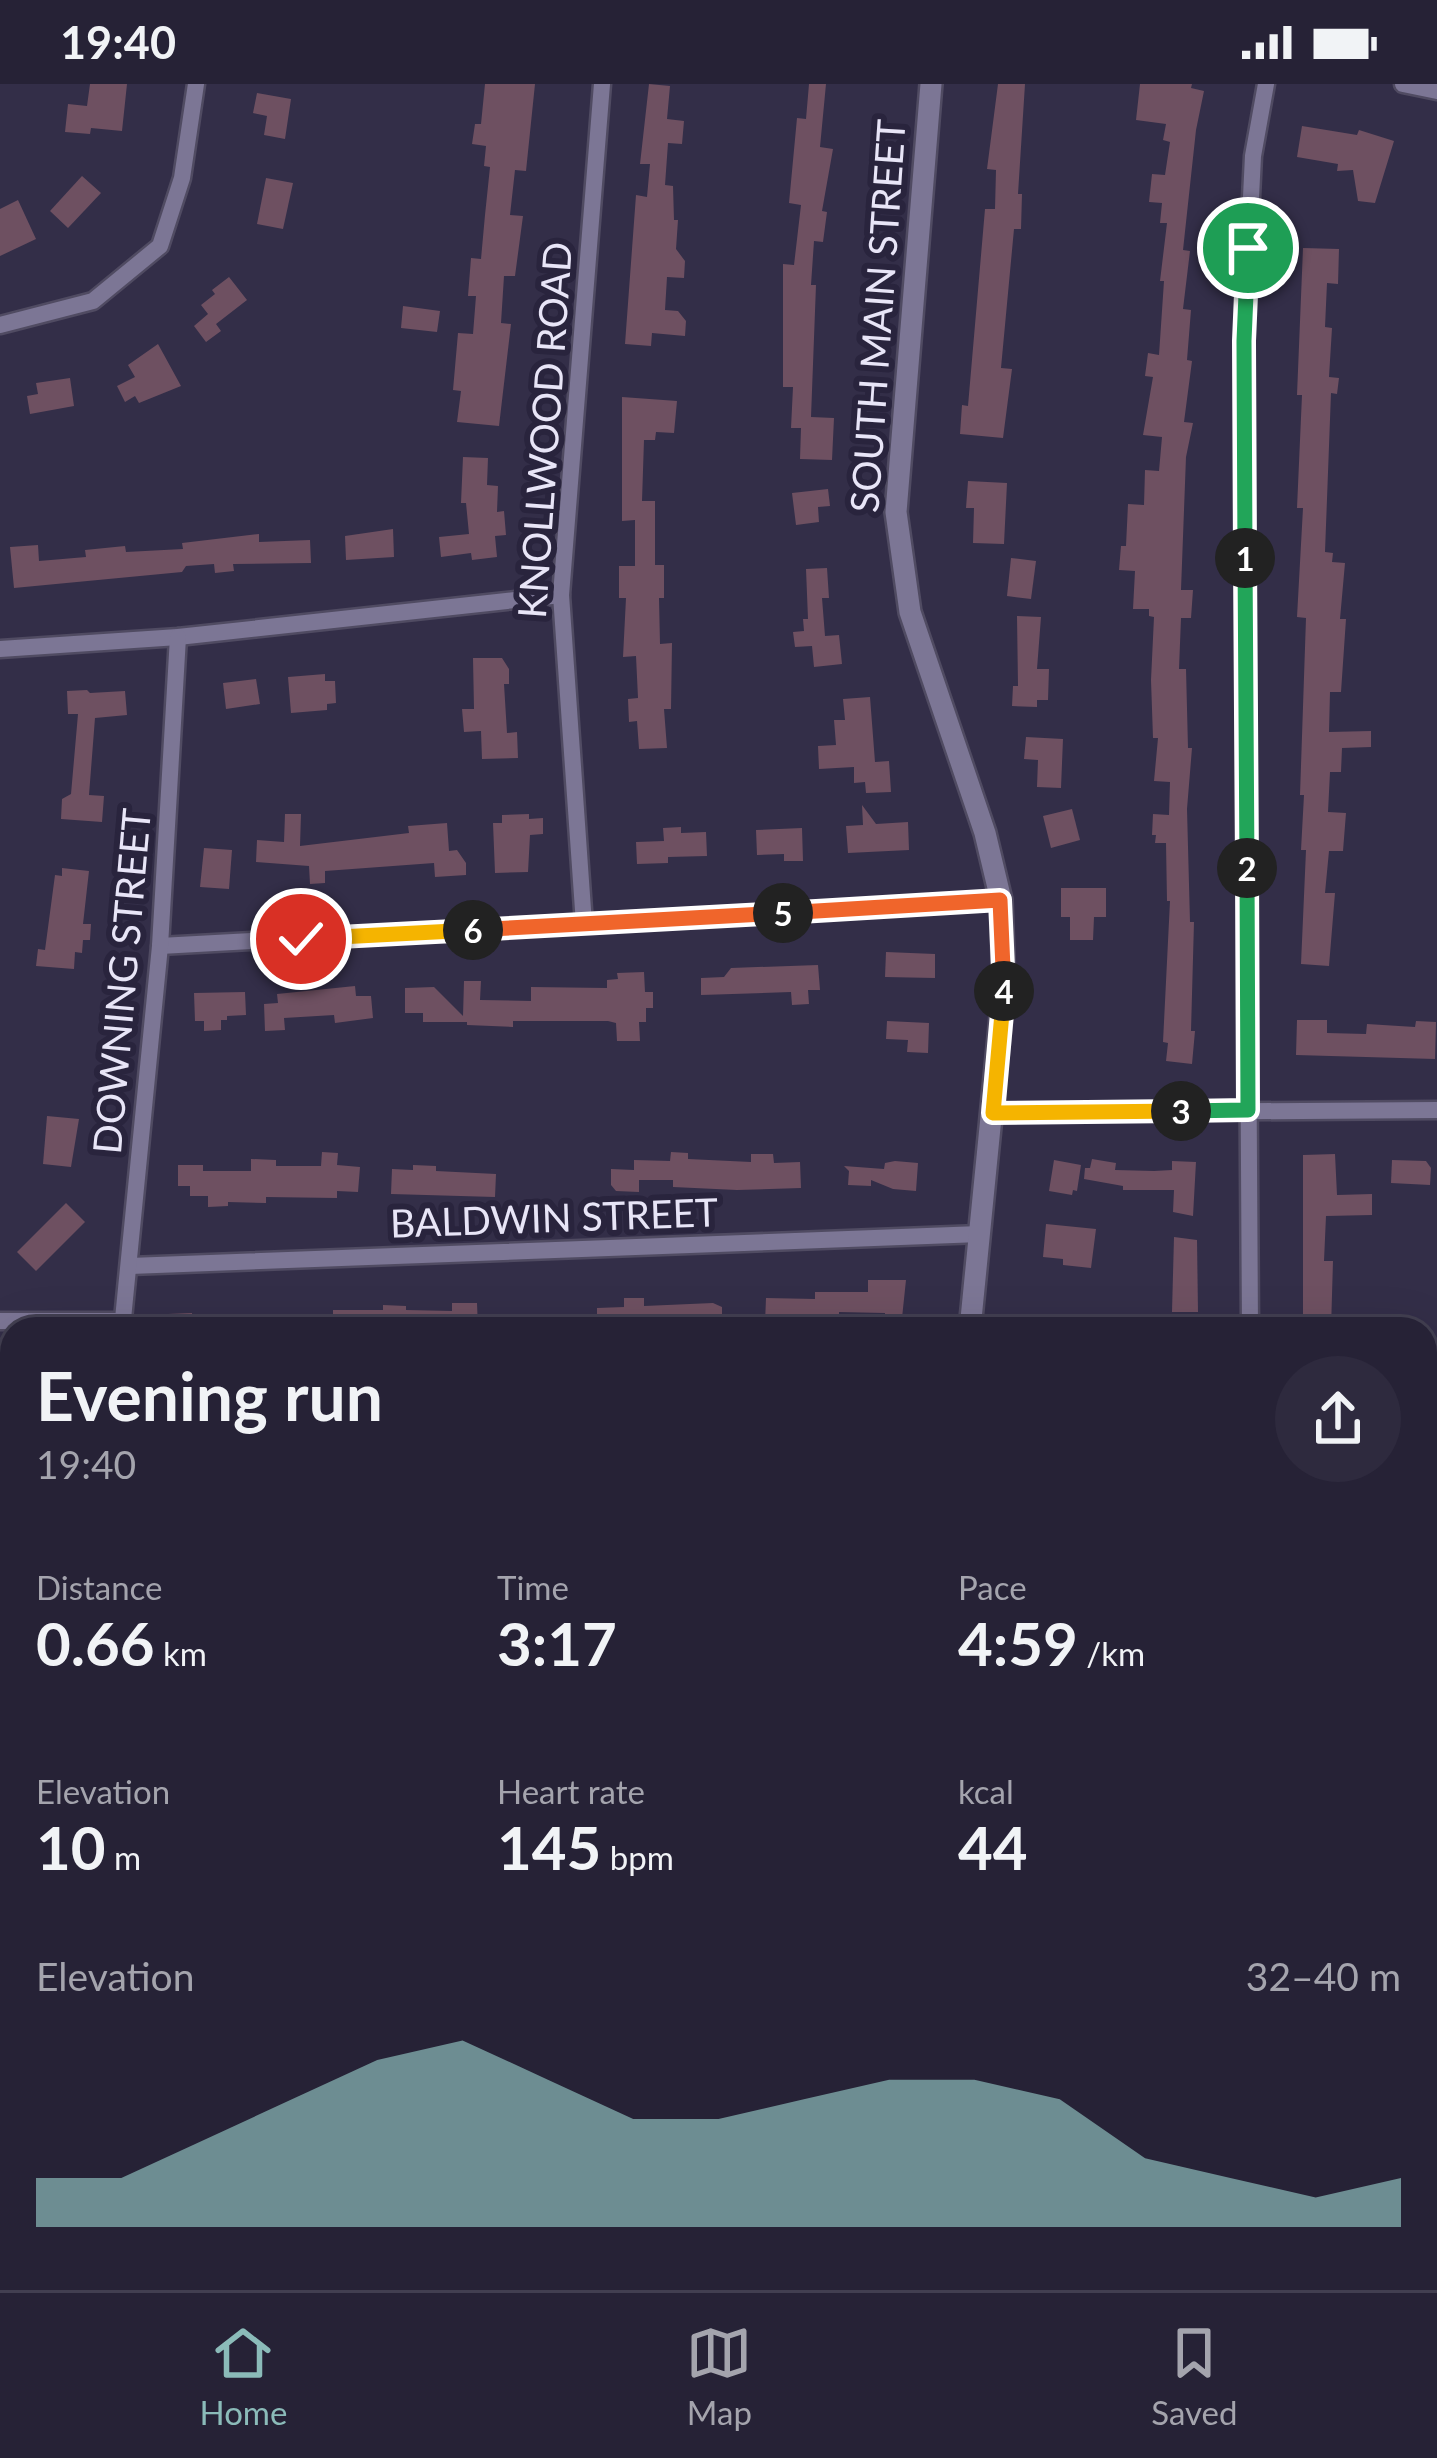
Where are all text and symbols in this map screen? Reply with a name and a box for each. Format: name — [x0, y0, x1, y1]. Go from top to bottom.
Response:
text: 19:40 — [60, 15, 176, 69]
street label: SOUTH MAIN STREET — [840, 118, 914, 514]
pin — [1197, 197, 1299, 299]
icon: arrive — [1215, 215, 1281, 281]
street label: KNOLLWOOD ROAD — [508, 240, 580, 620]
pin: 1 — [1215, 528, 1275, 588]
text: 1 — [1235, 538, 1255, 578]
street label: DOWNING STREET — [83, 806, 159, 1156]
pin: 2 — [1217, 838, 1277, 898]
text: 2 — [1237, 848, 1257, 888]
pin: 5 — [753, 883, 813, 943]
pin — [250, 888, 352, 990]
text: 5 — [773, 893, 793, 933]
pin: 6 — [443, 900, 503, 960]
icon: check — [268, 906, 334, 972]
text: 6 — [463, 910, 483, 950]
pin: 4 — [974, 961, 1034, 1021]
text: 4 — [994, 971, 1014, 1011]
pin: 3 — [1151, 1081, 1211, 1141]
text: 3 — [1171, 1091, 1191, 1131]
street label: BALDWIN STREET — [389, 1188, 719, 1246]
text: Evening run — [36, 1356, 383, 1435]
button: share — [1275, 1356, 1401, 1482]
text: 19:40 — [36, 1441, 136, 1487]
text: Distance — [36, 1567, 163, 1607]
text: Time — [497, 1567, 569, 1607]
text: Pace — [958, 1567, 1027, 1607]
text: 0.66 — [36, 1607, 155, 1679]
text: 3:17 — [497, 1607, 617, 1679]
text: 4:59 — [958, 1607, 1078, 1679]
text: km — [155, 1633, 207, 1673]
text: /km — [1078, 1633, 1145, 1673]
text: Elevation — [36, 1771, 170, 1811]
text: Heart rate — [497, 1771, 645, 1811]
text: kcal — [958, 1771, 1014, 1811]
text: 10 — [36, 1811, 106, 1883]
text: 145 — [497, 1811, 601, 1883]
text: 44 — [958, 1811, 1028, 1883]
text: m — [106, 1837, 141, 1877]
text: bpm — [601, 1837, 674, 1877]
text: Elevation — [36, 1953, 194, 1999]
text: 32–40 m — [1246, 1953, 1401, 1999]
tab: Home — [199, 2320, 287, 2432]
tab: Map — [686, 2320, 752, 2432]
tab: Saved — [1151, 2320, 1238, 2432]

